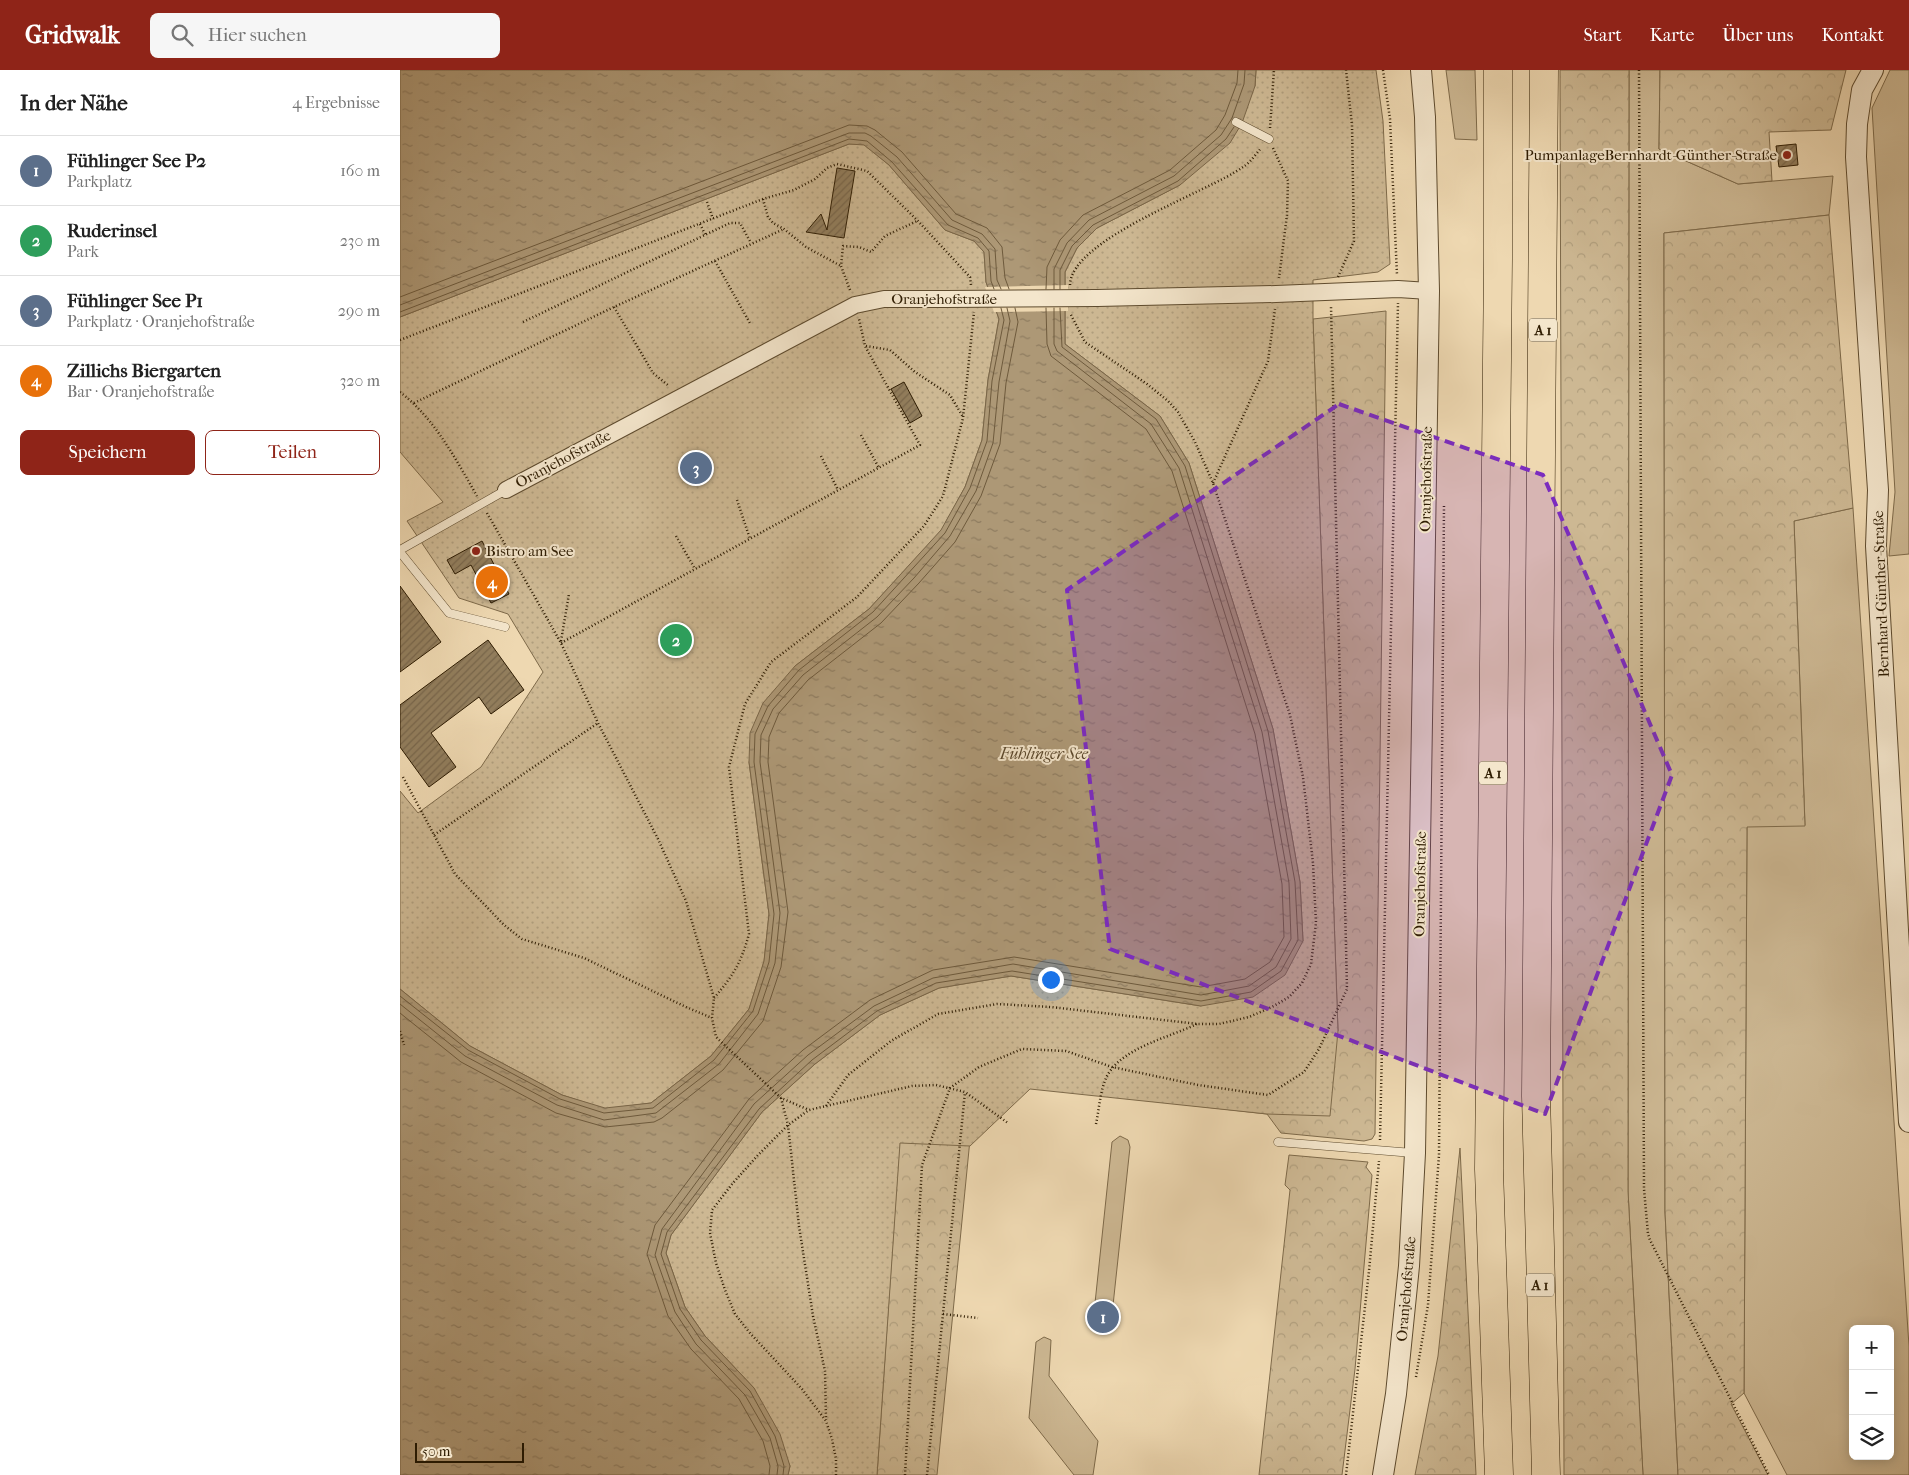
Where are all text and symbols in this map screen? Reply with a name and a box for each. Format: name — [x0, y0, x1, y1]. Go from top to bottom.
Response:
search box — [150, 13, 500, 58]
text: Gridwalk — [25, 21, 120, 49]
icon: search — [168, 21, 196, 49]
text: Hier suchen — [208, 24, 307, 46]
text: Start — [1583, 25, 1622, 46]
text: Karte — [1650, 25, 1694, 46]
text: Über uns — [1722, 25, 1793, 46]
text: Kontakt — [1821, 25, 1884, 46]
text: In der Nähe — [20, 91, 128, 115]
text: 4 Ergebnisse — [292, 93, 380, 112]
place label: PumpanlageBernhardt-Günther-Straße — [1524, 146, 1778, 164]
marker: PumpanlageBernhardt-Günther-Straße — [1781, 149, 1793, 161]
text: Fühlinger See P2 — [67, 150, 206, 172]
text: 1 — [33, 161, 39, 180]
text: 160 m — [340, 161, 380, 180]
text: Parkplatz — [67, 172, 132, 191]
text: Ruderinsel — [67, 220, 157, 242]
text: 2 — [32, 231, 40, 250]
text: 230 m — [340, 231, 380, 250]
text: Park — [67, 242, 99, 261]
text: Fühlinger See P1 — [67, 290, 203, 312]
street label: Oranjehofstraße — [891, 290, 997, 308]
text: 3 — [33, 301, 39, 320]
text: 290 m — [338, 301, 380, 320]
text: Parkplatz · Oranjehofstraße — [67, 312, 255, 331]
road number: A 1 — [1529, 318, 1557, 342]
text: Zillichs Biergarten — [67, 360, 221, 382]
text: 4 — [31, 371, 41, 390]
text: 320 m — [340, 371, 380, 390]
text: Bar · Oranjehofstraße — [67, 382, 214, 401]
street label: Oranjehofstraße — [1416, 425, 1436, 532]
street label: Oranjehofstraße — [512, 426, 614, 492]
button: Speichern — [20, 430, 195, 475]
button: Teilen — [205, 430, 380, 475]
pin: 3 — [680, 449, 712, 487]
street label: Bernhard-Günther-Straße — [1869, 510, 1893, 678]
place label: Bistro am See — [486, 542, 574, 560]
marker: Bistro am See — [470, 545, 482, 557]
pin: 4 — [476, 563, 508, 601]
pin: 2 — [660, 621, 692, 659]
water label: Fühlinger See — [999, 744, 1089, 763]
road number: A 1 — [1479, 761, 1507, 784]
street label: Oranjehofstraße — [1410, 830, 1430, 937]
your location — [1038, 967, 1064, 993]
street label: Oranjehofstraße — [1392, 1235, 1420, 1342]
road number: A 1 — [1526, 1274, 1554, 1296]
pin: 1 — [1087, 1298, 1119, 1336]
map controls — [1849, 1325, 1894, 1460]
button: + — [1849, 1325, 1894, 1370]
button: − — [1849, 1370, 1894, 1415]
button: layers — [1849, 1415, 1894, 1460]
scale bar — [415, 1440, 524, 1463]
text: 50 m — [422, 1443, 450, 1460]

